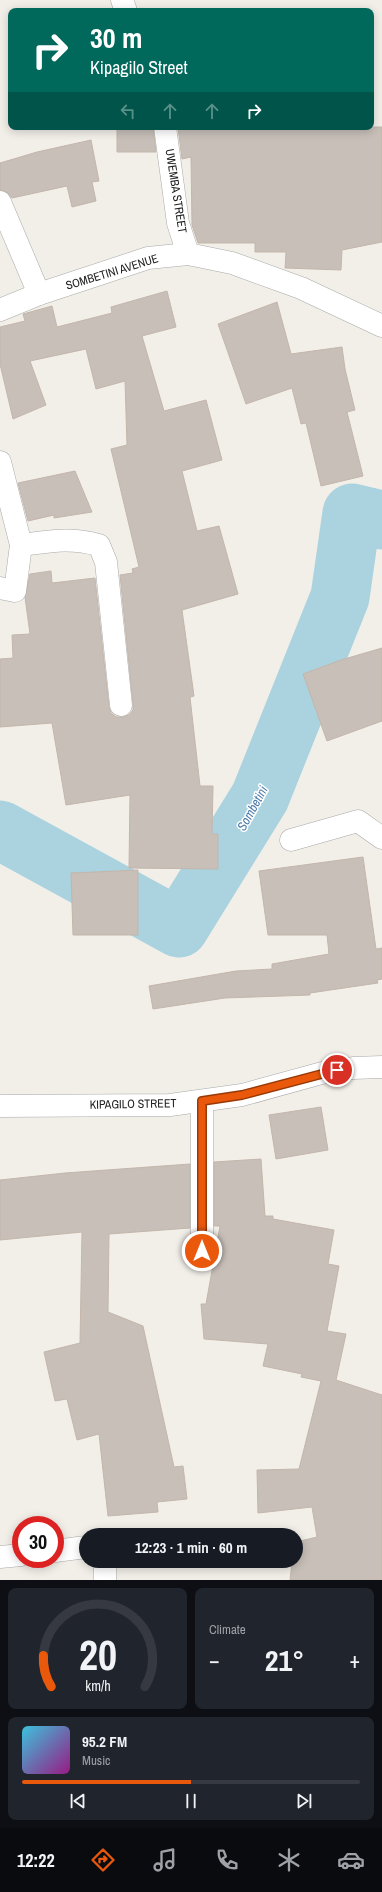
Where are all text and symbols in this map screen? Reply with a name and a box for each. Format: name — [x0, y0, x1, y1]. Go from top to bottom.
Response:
text: 30 m — [90, 19, 142, 57]
icon: right — [24, 24, 76, 76]
text: Kipagilo Street — [90, 55, 188, 80]
icon: left — [117, 100, 139, 122]
icon: ahead — [159, 100, 181, 122]
icon: ahead — [201, 100, 223, 122]
icon: right — [243, 100, 265, 122]
street label: UWEMBA STREET — [161, 148, 191, 234]
street label: SOMBETINI AVENUE — [64, 250, 160, 294]
water label: Sombetini — [233, 783, 272, 834]
pin — [320, 1053, 354, 1087]
icon: arrive — [326, 1059, 348, 1081]
street label: KIPAGILO STREET — [89, 1095, 177, 1113]
position arrow — [181, 1230, 223, 1272]
speed limit sign: 30 — [12, 1516, 64, 1568]
text: 12:23 · 1 min · 60 m — [135, 1537, 247, 1558]
text: Climate — [209, 1621, 246, 1638]
text: 20 — [79, 1626, 116, 1682]
text: 21° — [265, 1640, 304, 1680]
text: − — [209, 1645, 220, 1675]
text: + — [349, 1645, 360, 1675]
text: km/h — [85, 1675, 110, 1694]
text: 95.2 FM — [82, 1731, 127, 1752]
text: Music — [82, 1752, 110, 1769]
icon: previous — [67, 1790, 89, 1812]
icon: pause — [180, 1790, 202, 1812]
icon: next — [293, 1790, 315, 1812]
icon: directions — [89, 1846, 117, 1874]
icon: music — [151, 1846, 179, 1874]
icon: phone — [213, 1846, 241, 1874]
icon: climate — [275, 1846, 303, 1874]
icon: car — [337, 1846, 365, 1874]
text: 12:22 — [17, 1848, 55, 1873]

